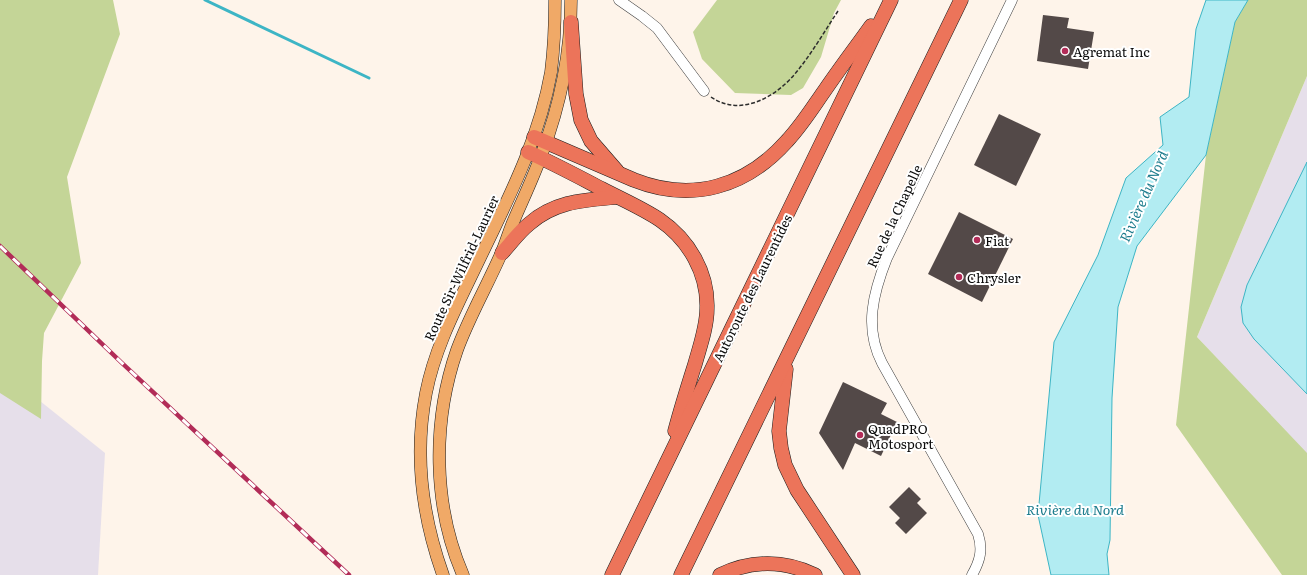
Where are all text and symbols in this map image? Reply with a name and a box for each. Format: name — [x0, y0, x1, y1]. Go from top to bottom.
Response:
place label: Agremat Inc — [1073, 42, 1150, 61]
marker: Agremat Inc — [1060, 46, 1070, 56]
water label: Rivière du Nord — [1114, 147, 1172, 245]
street label: Rue de la Chapelle — [862, 161, 926, 271]
street label: Route Sir-Wilfrid-Laurier — [419, 191, 503, 344]
street label: Autoroute des Laurentides — [708, 211, 796, 365]
place label: Fiat — [985, 231, 1010, 250]
marker: Fiat — [972, 235, 982, 245]
place label: Chrysler — [967, 268, 1021, 287]
marker: Chrysler — [954, 272, 964, 282]
place label: QuadPRO Motosport — [868, 419, 934, 453]
marker: QuadPRO Motosport — [855, 430, 865, 440]
water label: Rivière du Nord — [1026, 499, 1124, 519]

